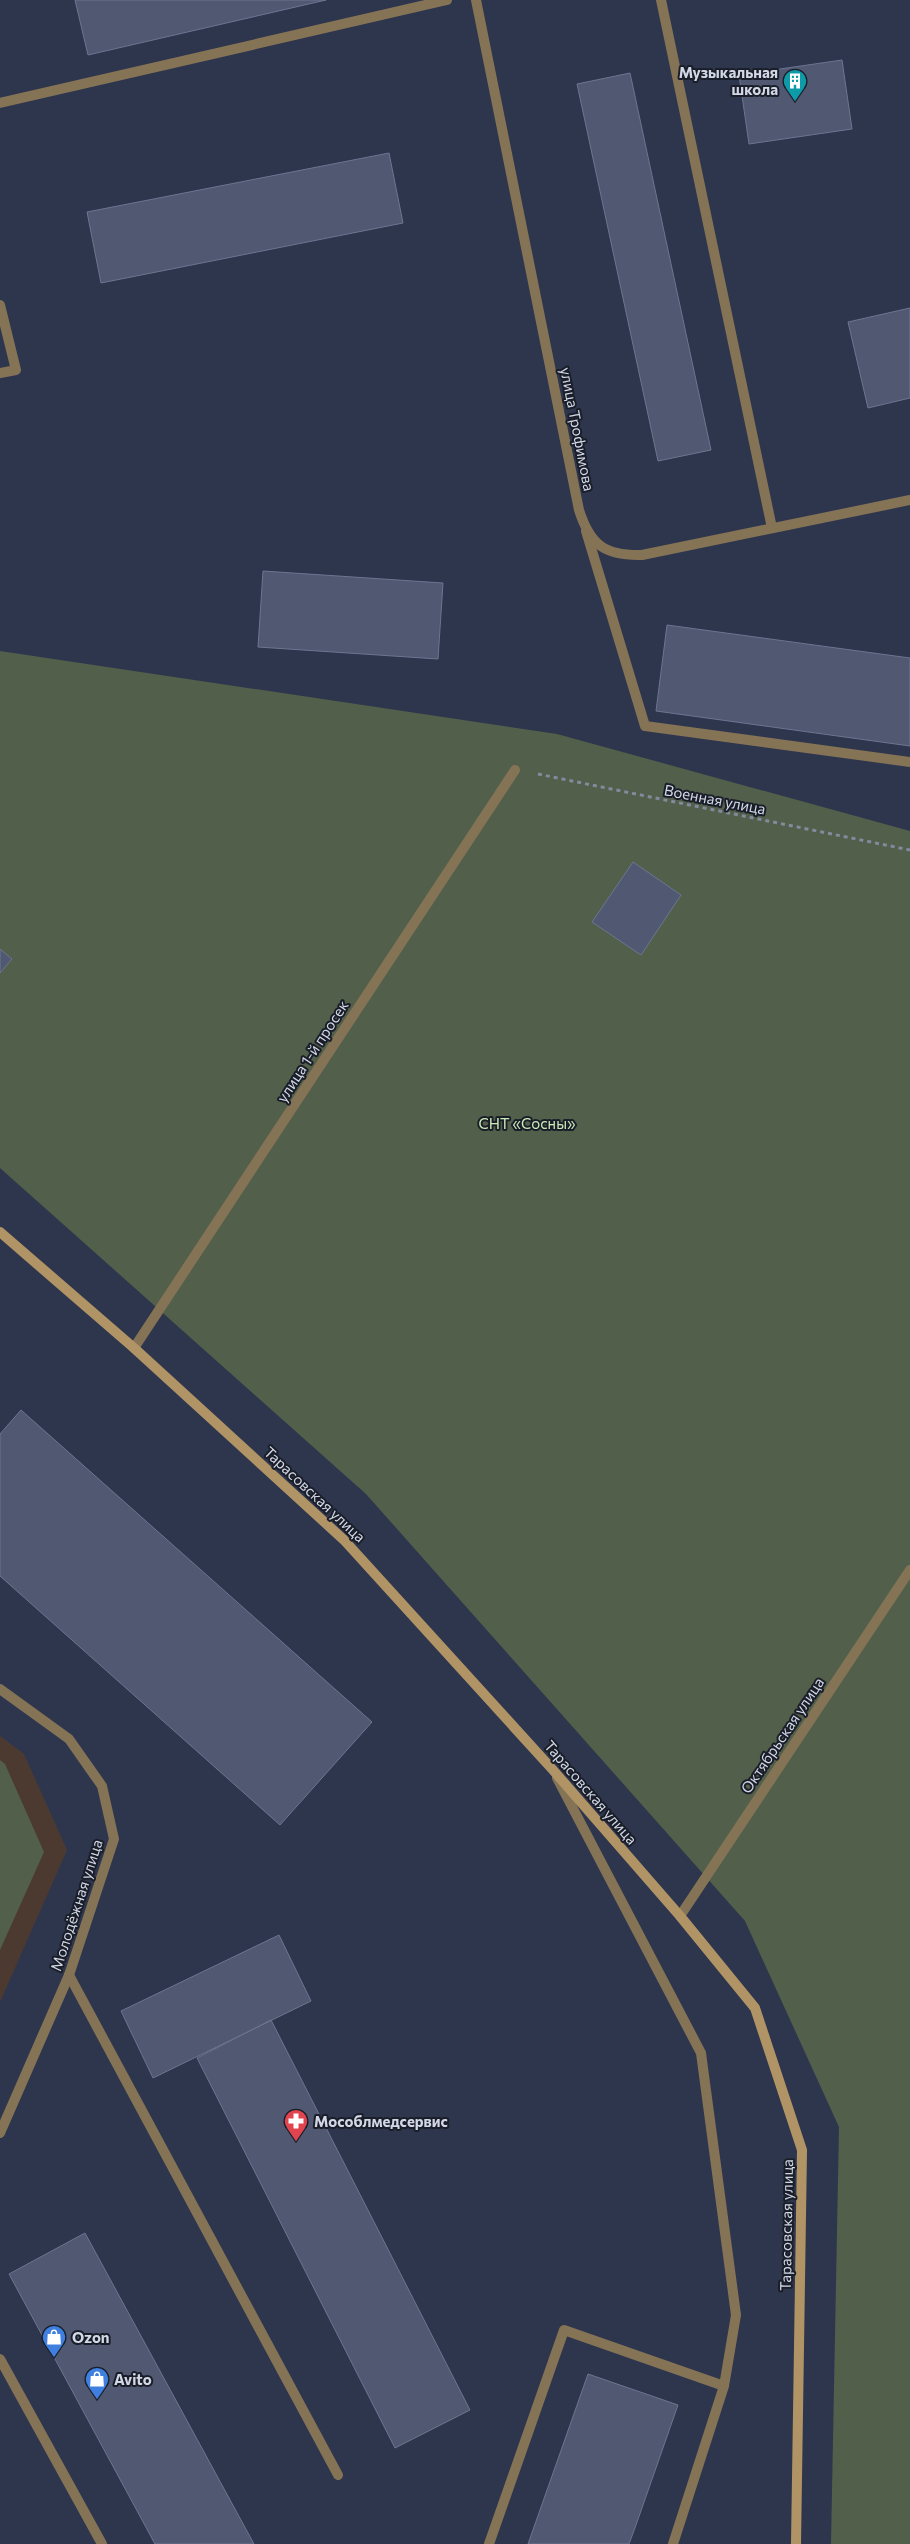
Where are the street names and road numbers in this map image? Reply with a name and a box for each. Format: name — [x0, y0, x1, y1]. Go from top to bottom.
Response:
street label: улица Трофимова — [557, 366, 599, 492]
street label: Военная улица — [663, 780, 767, 818]
street label: улица 1-й просек — [272, 997, 352, 1105]
street label: Тарасовская улица — [261, 1442, 369, 1546]
street label: Октябрьская улица — [737, 1674, 827, 1796]
street label: Тарасовская улица — [541, 1736, 641, 1848]
street label: Молодёжная улица — [46, 1837, 106, 1973]
street label: Тарасовская улица — [776, 2159, 796, 2291]

